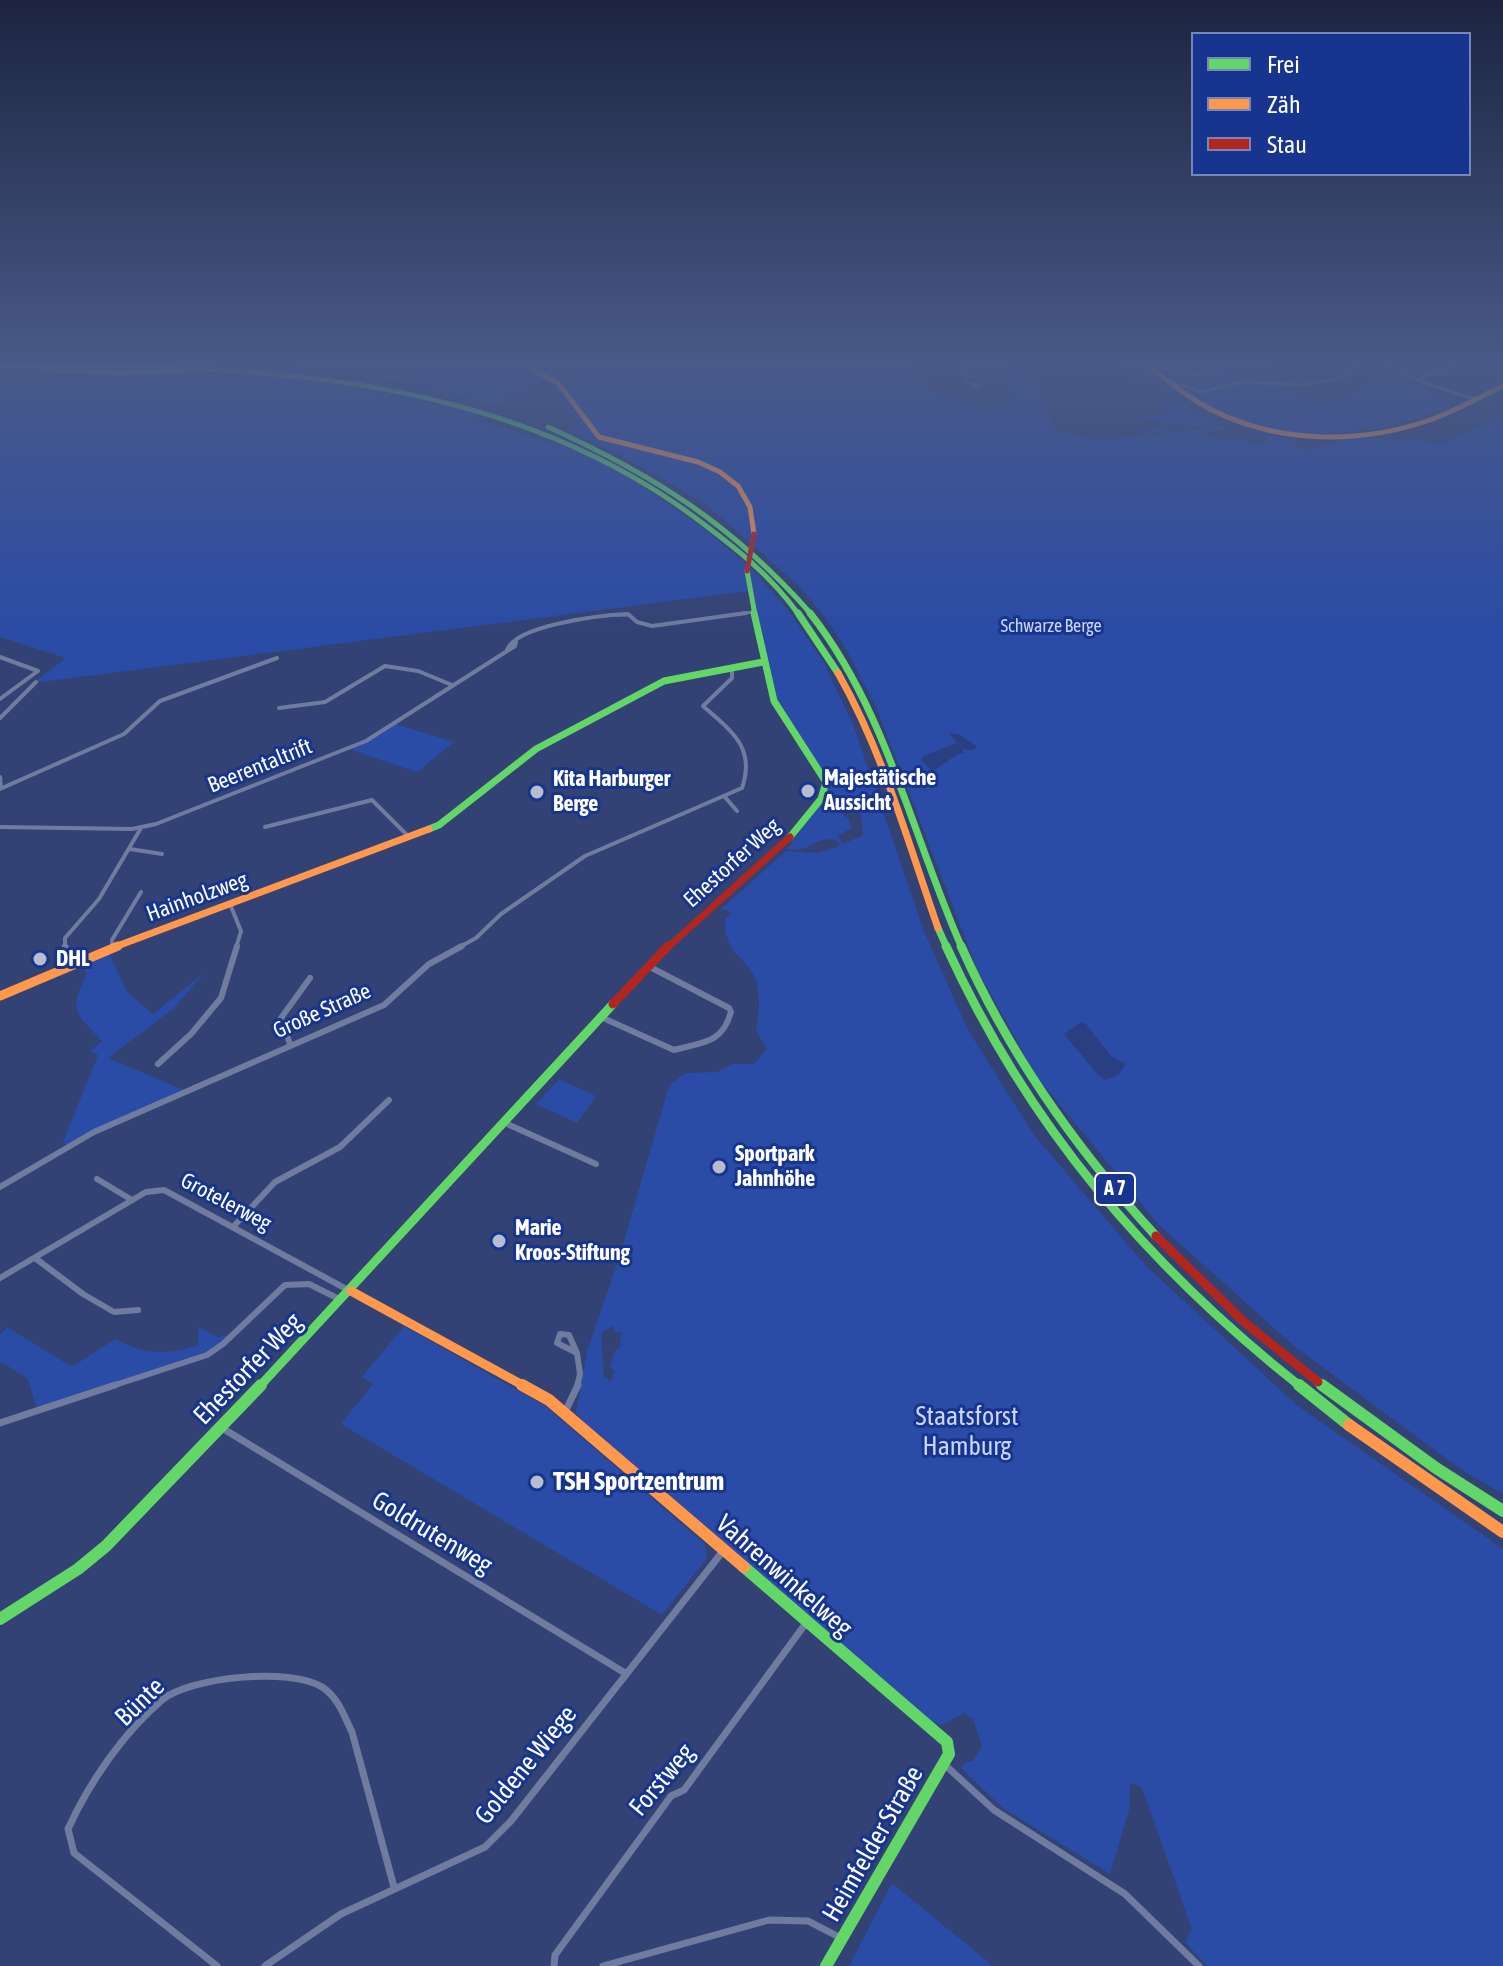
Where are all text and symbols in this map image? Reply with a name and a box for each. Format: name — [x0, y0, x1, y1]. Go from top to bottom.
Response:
legend — [1191, 32, 1471, 176]
text: Frei — [1267, 51, 1300, 78]
text: Zäh — [1267, 91, 1301, 118]
text: Stau — [1267, 131, 1307, 158]
park label: Schwarze Berge — [1000, 615, 1102, 637]
street label: Beerentaltrift — [204, 733, 316, 799]
place label: Majestätische Aussicht — [824, 765, 936, 816]
place label: Kita Harburger Berge — [553, 766, 670, 818]
marker: Majestätische Aussicht — [799, 782, 817, 800]
marker: Kita Harburger Berge — [528, 783, 546, 801]
street label: Ehestorfer Weg — [678, 813, 786, 913]
street label: Hainholzweg — [143, 866, 251, 928]
place label: DHL — [56, 946, 90, 972]
marker: DHL — [31, 950, 49, 968]
street label: Große Straße — [269, 978, 375, 1044]
place label: Sportpark Jahnhöhe — [735, 1141, 815, 1192]
marker: Sportpark Jahnhöhe — [710, 1158, 728, 1176]
street label: Grotelerweg — [176, 1167, 276, 1237]
road number: A 7 — [1095, 1173, 1135, 1205]
place label: Marie Kroos-Stiftung — [515, 1215, 630, 1266]
marker: Marie Kroos-Stiftung — [490, 1232, 508, 1250]
street label: Ehestorfer Weg — [187, 1307, 309, 1431]
park label: Staatsforst Hamburg — [916, 1401, 1018, 1462]
place label: TSH Sportzentrum — [553, 1466, 724, 1498]
marker: TSH Sportzentrum — [528, 1473, 546, 1491]
street label: Goldrutenweg — [366, 1485, 498, 1581]
street label: Vahrenwinkelweg — [709, 1508, 859, 1644]
street label: Bünte — [109, 1671, 171, 1733]
street label: Goldene Wiege — [469, 1699, 583, 1831]
street label: Forstweg — [623, 1738, 701, 1822]
street label: Heimfelder Straße — [816, 1761, 930, 1927]

